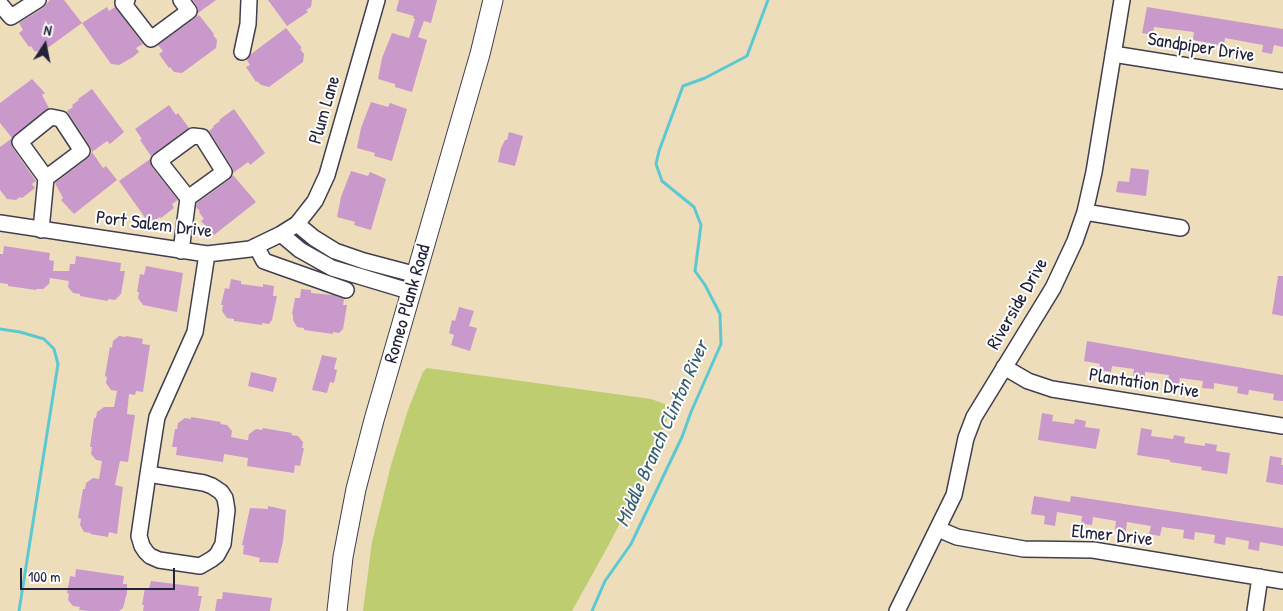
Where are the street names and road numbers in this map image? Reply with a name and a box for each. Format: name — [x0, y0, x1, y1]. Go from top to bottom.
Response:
street label: Sandpiper Drive — [1146, 28, 1256, 68]
street label: Plum Lane — [304, 73, 346, 147]
street label: Port Salem Drive — [95, 207, 213, 243]
street label: Romeo Plank Road — [380, 242, 436, 366]
street label: Riverside Drive — [983, 254, 1053, 354]
street label: Plantation Drive — [1087, 364, 1201, 404]
street label: Elmer Drive — [1070, 520, 1154, 552]

